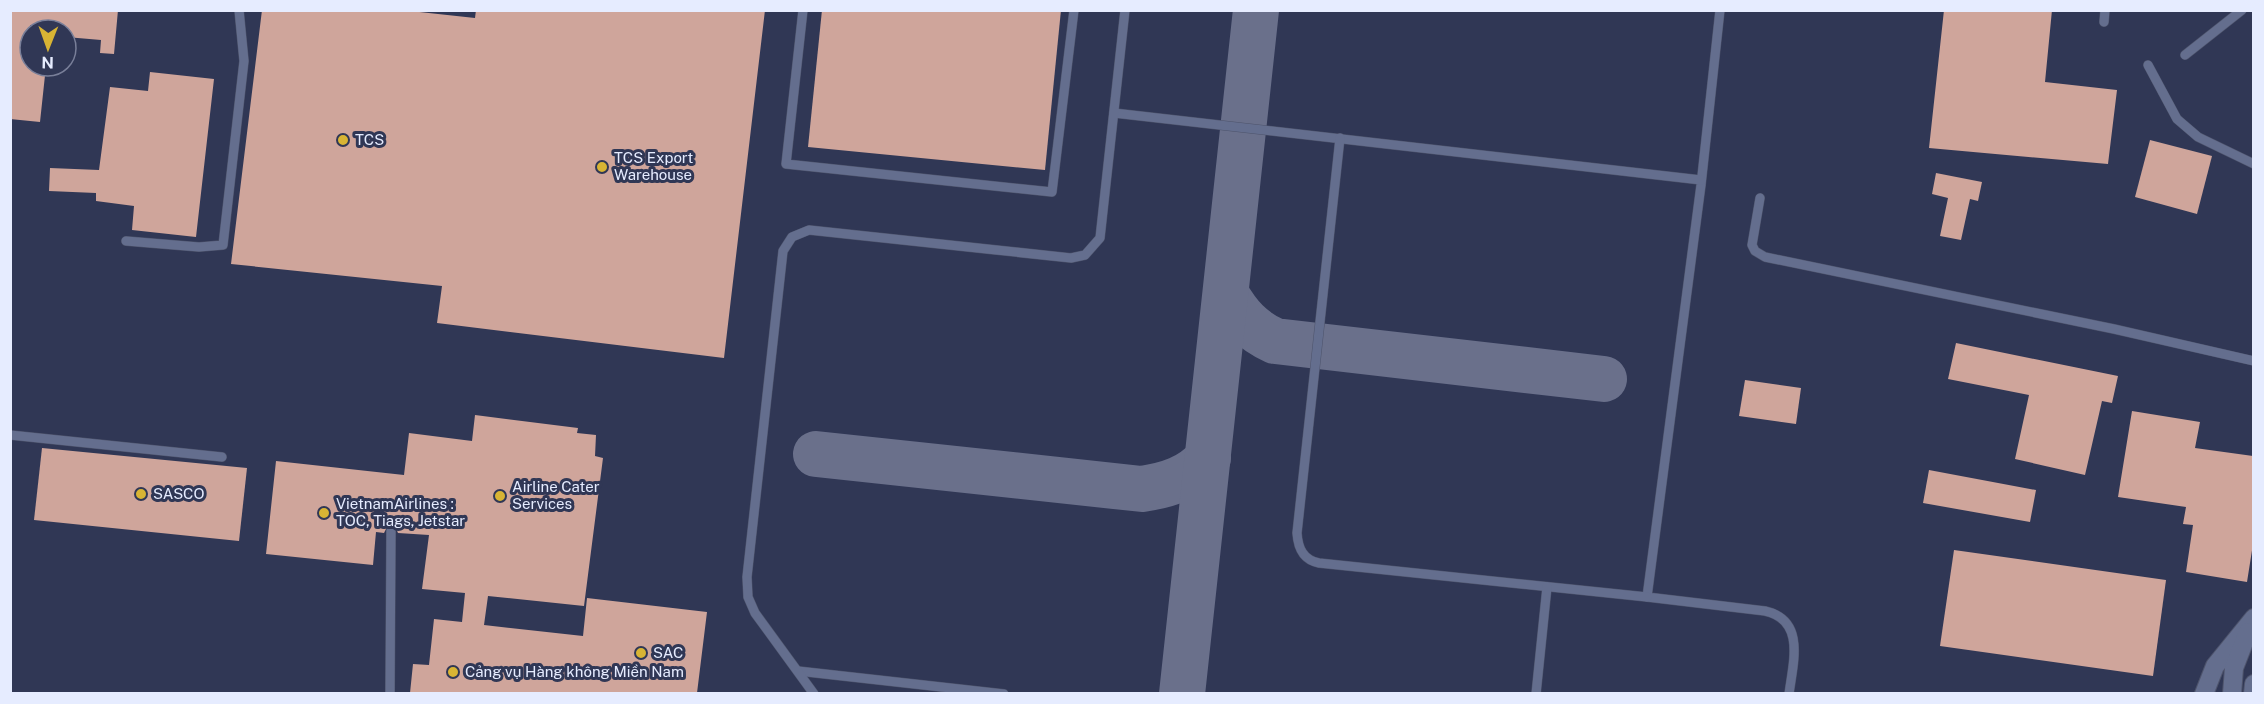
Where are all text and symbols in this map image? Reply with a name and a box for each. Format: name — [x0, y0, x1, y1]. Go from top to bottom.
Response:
north arrow — [18, 18, 78, 78]
text: N — [41, 53, 54, 72]
place label: TCS — [355, 131, 384, 148]
marker: TCS — [336, 133, 350, 147]
place label: TCS Export Warehouse — [614, 149, 694, 183]
marker: TCS Export Warehouse — [595, 160, 609, 174]
place label: Airline Cater Services — [512, 478, 600, 512]
place label: SASCO — [153, 485, 204, 502]
marker: SASCO — [134, 487, 148, 501]
marker: Airline Cater Services — [493, 489, 507, 503]
place label: VietnamAirlines : TOC, Tiags, Jetstar — [336, 495, 465, 529]
marker: VietnamAirlines : TOC, Tiags, Jetstar — [317, 506, 331, 520]
place label: SAC — [653, 644, 683, 661]
marker: SAC — [634, 646, 648, 660]
place label: Cảng vụ Hàng không Miền Nam — [465, 663, 684, 680]
marker: Cảng vụ Hàng không Miền Nam — [446, 665, 460, 679]

